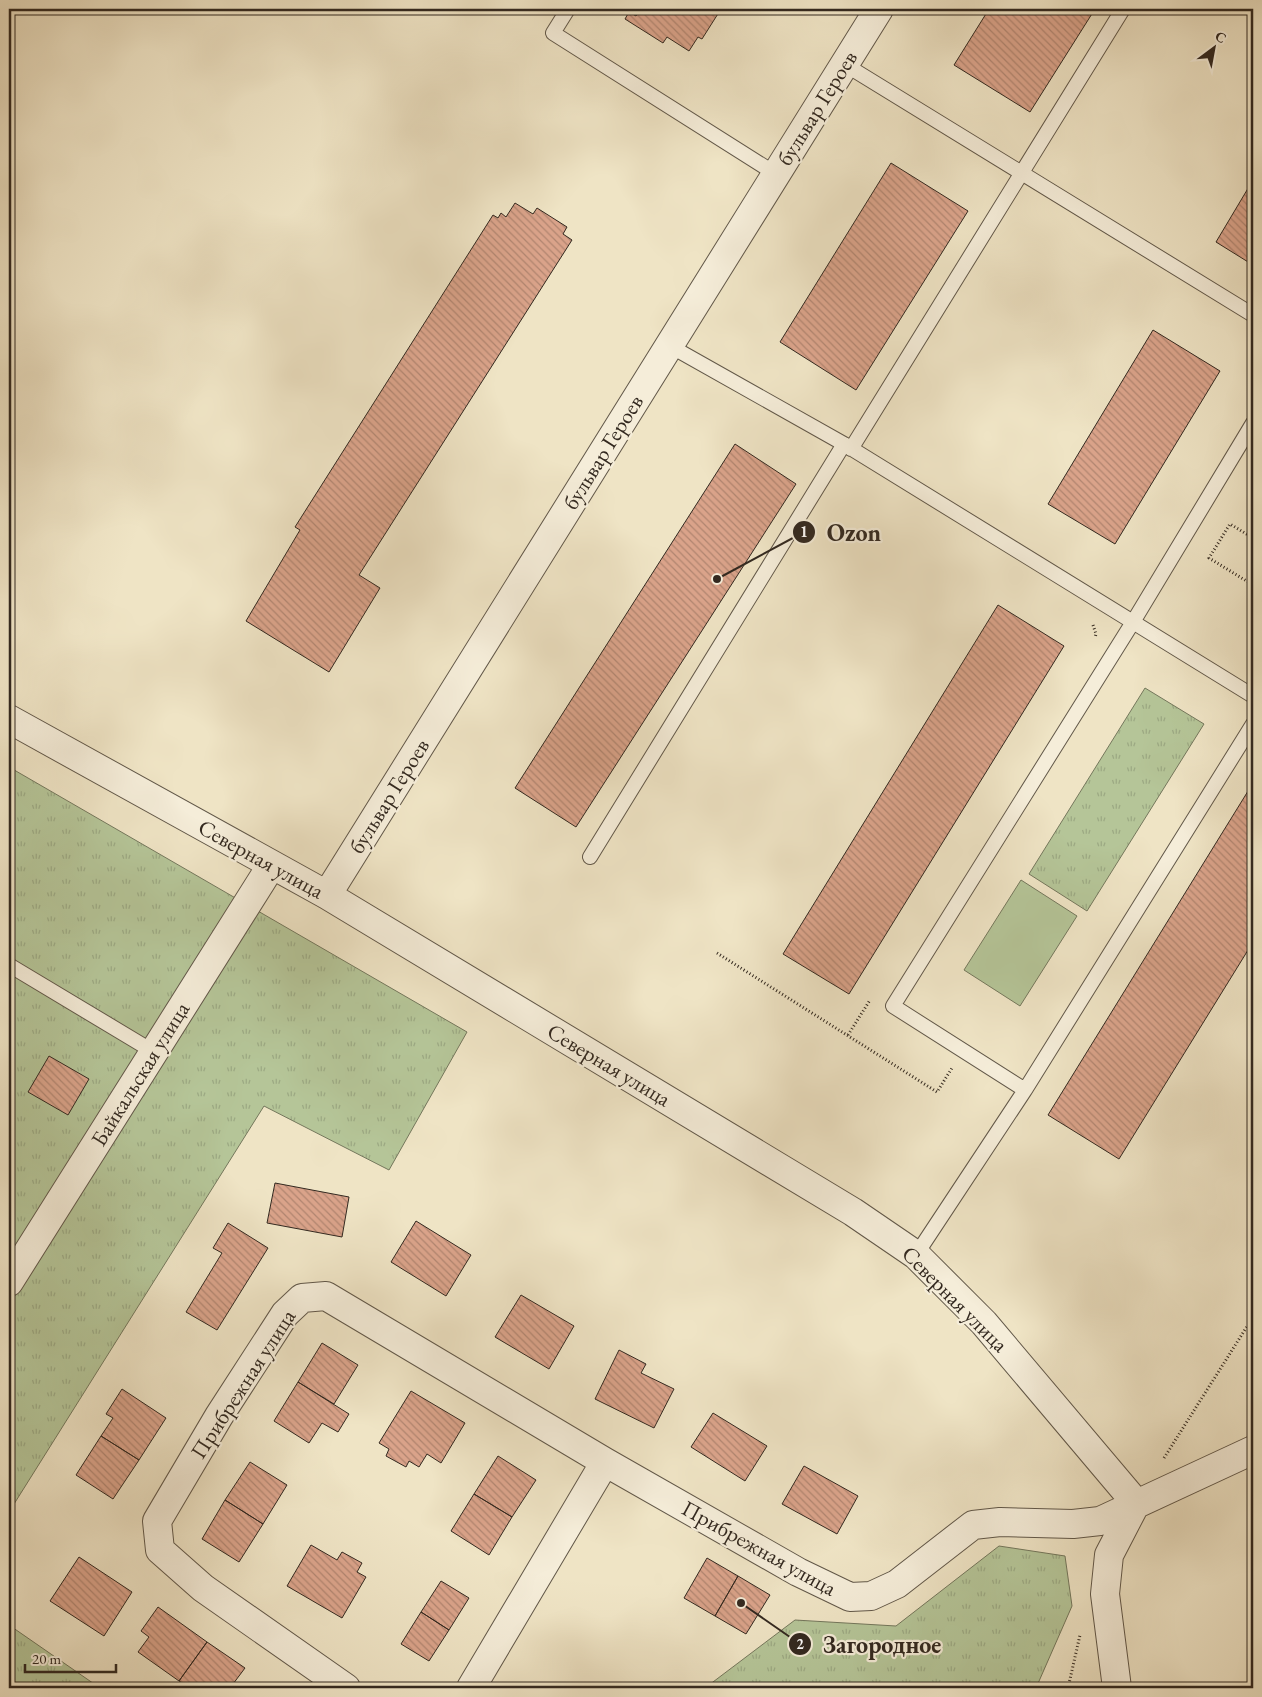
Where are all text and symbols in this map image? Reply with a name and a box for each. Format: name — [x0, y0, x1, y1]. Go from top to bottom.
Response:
north arrow — [1190, 22, 1240, 72]
text: С — [1212, 27, 1230, 47]
street label: бульвар Героев — [770, 45, 864, 171]
street label: бульвар Героев — [556, 389, 650, 515]
callout: Ozon — [791, 513, 891, 552]
text: Ozon — [827, 517, 882, 548]
text: 1 — [800, 522, 808, 541]
street label: бульвар Героев — [342, 733, 436, 859]
street label: Северная улица — [193, 813, 329, 906]
street label: Байкальская улица — [84, 996, 196, 1152]
street label: Северная улица — [542, 1017, 676, 1113]
street label: Северная улица — [895, 1239, 1015, 1359]
street label: Прибрежная улица — [184, 1304, 302, 1464]
street label: Прибрежная улица — [676, 1493, 842, 1603]
callout: Загородное — [787, 1625, 951, 1664]
text: Загородное — [823, 1629, 941, 1660]
text: 2 — [796, 1634, 804, 1653]
scale bar — [25, 1642, 116, 1674]
text: 20 m — [32, 1649, 61, 1668]

